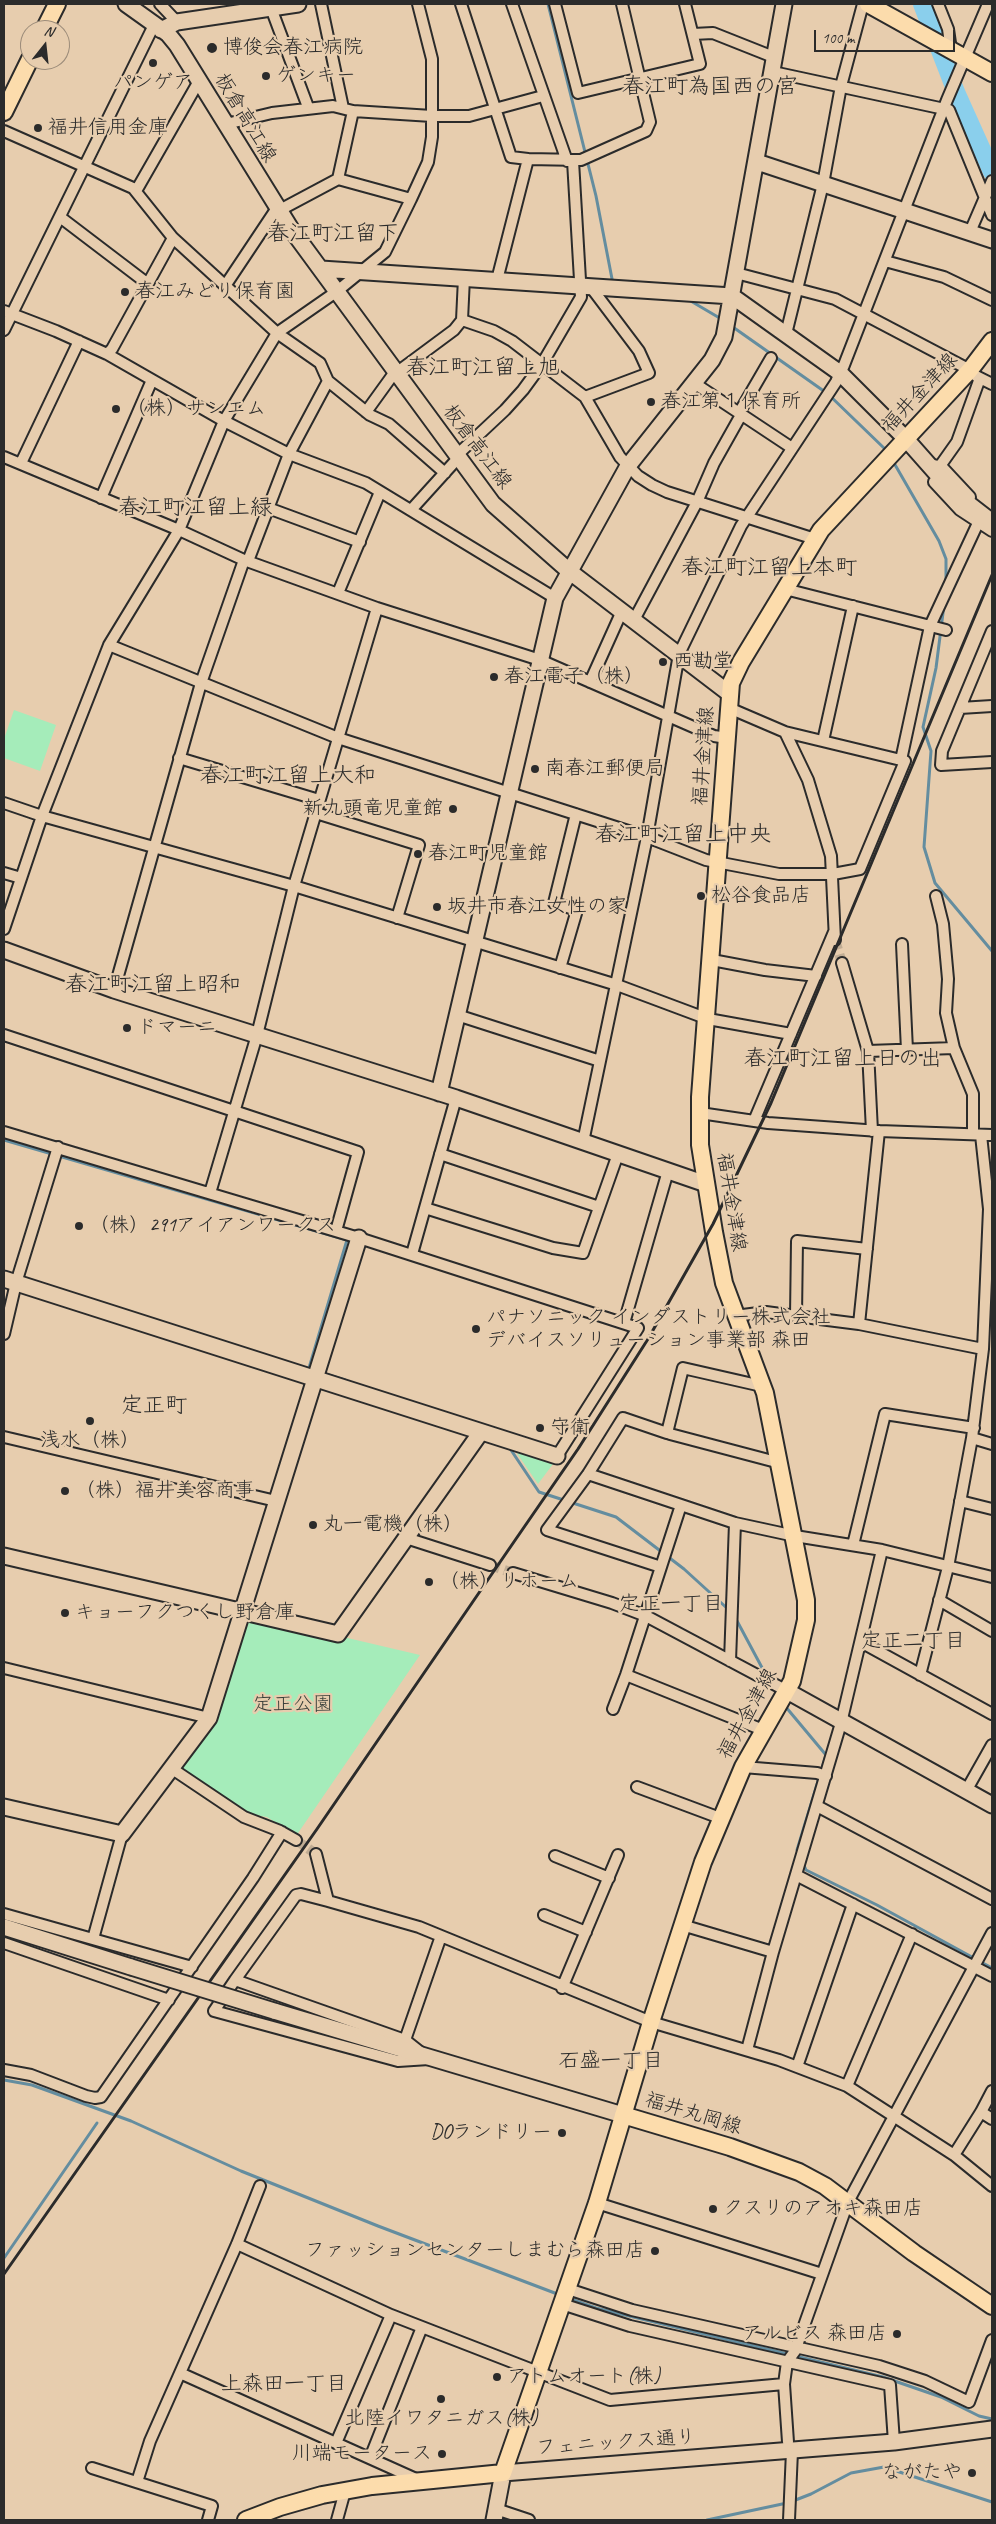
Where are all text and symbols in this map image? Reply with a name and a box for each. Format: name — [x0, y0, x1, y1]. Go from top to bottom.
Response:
north arrow — [20, 20, 70, 70]
scale bar — [816, 20, 957, 52]
text: N — [42, 22, 56, 40]
text: 100 m — [822, 29, 854, 48]
place label: 博俊会春江病院 — [223, 36, 363, 60]
marker: 博俊会春江病院 — [205, 41, 219, 55]
marker: パンゲア — [147, 57, 159, 69]
place label: ゲンキー — [276, 64, 356, 88]
street label: 板倉高江線 — [209, 69, 281, 167]
marker: ゲンキー — [260, 70, 272, 82]
place label: パンゲア — [113, 71, 193, 95]
district label: 春江町為国西の宮 — [622, 74, 798, 100]
place label: 福井信用金庫 — [48, 116, 168, 140]
marker: 福井信用金庫 — [32, 122, 44, 134]
district label: 春江町江留下 — [267, 221, 399, 247]
place label: 春江みどり保育園 — [135, 280, 295, 304]
marker: 春江みどり保育園 — [119, 286, 131, 298]
street label: 福井金津線 — [877, 348, 963, 438]
district label: 春江町江留上旭 — [406, 355, 560, 381]
place label: 春江第１保育所 — [661, 390, 801, 414]
marker: 春江第１保育所 — [645, 396, 657, 408]
place label: （株）サンエム — [126, 397, 266, 421]
street label: 板倉高江線 — [437, 400, 517, 494]
marker: （株）サンエム — [110, 403, 122, 415]
district label: 春江町江留上緑 — [118, 495, 272, 521]
district label: 春江町江留上本町 — [681, 555, 857, 581]
place label: 西勘堂 — [673, 650, 733, 674]
marker: 西勘堂 — [657, 656, 669, 668]
place label: 春江電子（株） — [504, 665, 644, 689]
marker: 春江電子（株） — [488, 671, 500, 683]
street label: 福井金津線 — [689, 705, 719, 807]
place label: 南春江郵便局 — [545, 757, 665, 781]
district label: 春江町江留上大和 — [200, 763, 376, 789]
marker: 南春江郵便局 — [529, 763, 541, 775]
place label: 新九頭竜児童館 — [303, 797, 443, 821]
marker: 新九頭竜児童館 — [447, 803, 459, 815]
district label: 春江町江留上中央 — [595, 822, 771, 848]
place label: 春江町児童館 — [428, 842, 548, 866]
marker: 春江町児童館 — [412, 848, 424, 860]
place label: 松谷食品店 — [711, 884, 811, 908]
marker: 松谷食品店 — [695, 890, 707, 902]
place label: 坂井市春江女性の家 — [447, 895, 627, 919]
marker: 坂井市春江女性の家 — [431, 901, 443, 913]
district label: 春江町江留上昭和 — [65, 972, 241, 998]
place label: ドマーニ — [137, 1016, 217, 1040]
marker: ドマーニ — [121, 1022, 133, 1034]
district label: 春江町江留上日の出 — [744, 1046, 942, 1072]
street label: 福井金津線 — [711, 1151, 751, 1253]
place label: （株）291アイアンワークス — [89, 1214, 336, 1238]
marker: （株）291アイアンワークス — [73, 1220, 85, 1232]
place label: パナソニック インダストリー株式会社 デバイスソリューション事業部 森田 — [486, 1306, 831, 1353]
marker: パナソニック インダストリー株式会社 デバイスソリューション事業部 森田 — [470, 1323, 482, 1335]
district label: 定正町 — [121, 1393, 187, 1419]
marker: 浅水（株） — [84, 1415, 96, 1427]
place label: 守衛 — [550, 1416, 590, 1440]
marker: 守衛 — [534, 1422, 546, 1434]
place label: 浅水（株） — [40, 1429, 140, 1453]
place label: （株）福井美容商事 — [75, 1479, 255, 1503]
marker: （株）福井美容商事 — [59, 1485, 71, 1497]
place label: 丸一電機（株） — [323, 1513, 463, 1537]
marker: 丸一電機（株） — [307, 1519, 319, 1531]
place label: （株）リホーム — [439, 1570, 579, 1594]
marker: （株）リホーム — [423, 1576, 435, 1588]
district label: 定正一丁目 — [619, 1591, 723, 1617]
place label: キョーフクつくし野倉庫 — [75, 1601, 295, 1625]
marker: キョーフクつくし野倉庫 — [59, 1607, 71, 1619]
district label: 定正二丁目 — [861, 1628, 965, 1654]
street label: 福井金津線 — [713, 1664, 783, 1764]
park label: 定正公園 — [253, 1693, 333, 1717]
district label: 石盛一丁目 — [559, 2048, 663, 2074]
street label: 福井丸岡線 — [642, 2088, 744, 2140]
place label: DOランドリー — [431, 2121, 552, 2145]
marker: DOランドリー — [556, 2127, 568, 2139]
place label: クスリのアオキ森田店 — [723, 2197, 923, 2221]
marker: クスリのアオキ森田店 — [707, 2203, 719, 2215]
place label: ファッションセンターしまむら森田店 — [305, 2239, 645, 2263]
marker: ファッションセンターしまむら森田店 — [649, 2245, 661, 2257]
place label: アルビス 森田店 — [742, 2322, 887, 2346]
marker: アルビス 森田店 — [891, 2328, 903, 2340]
place label: アトムオート(株) — [507, 2365, 660, 2389]
district label: 上森田一丁目 — [221, 2371, 347, 2397]
marker: アトムオート(株) — [491, 2371, 503, 2383]
marker: 北陸イワタニガス(株) — [435, 2393, 447, 2405]
place label: 北陸イワタニガス(株) — [344, 2407, 538, 2431]
street label: フェニックス通り — [535, 2425, 697, 2461]
place label: 川端モータース — [292, 2442, 432, 2466]
marker: 川端モータース — [436, 2448, 448, 2460]
place label: ながたや — [882, 2461, 962, 2485]
marker: ながたや — [966, 2467, 978, 2479]

